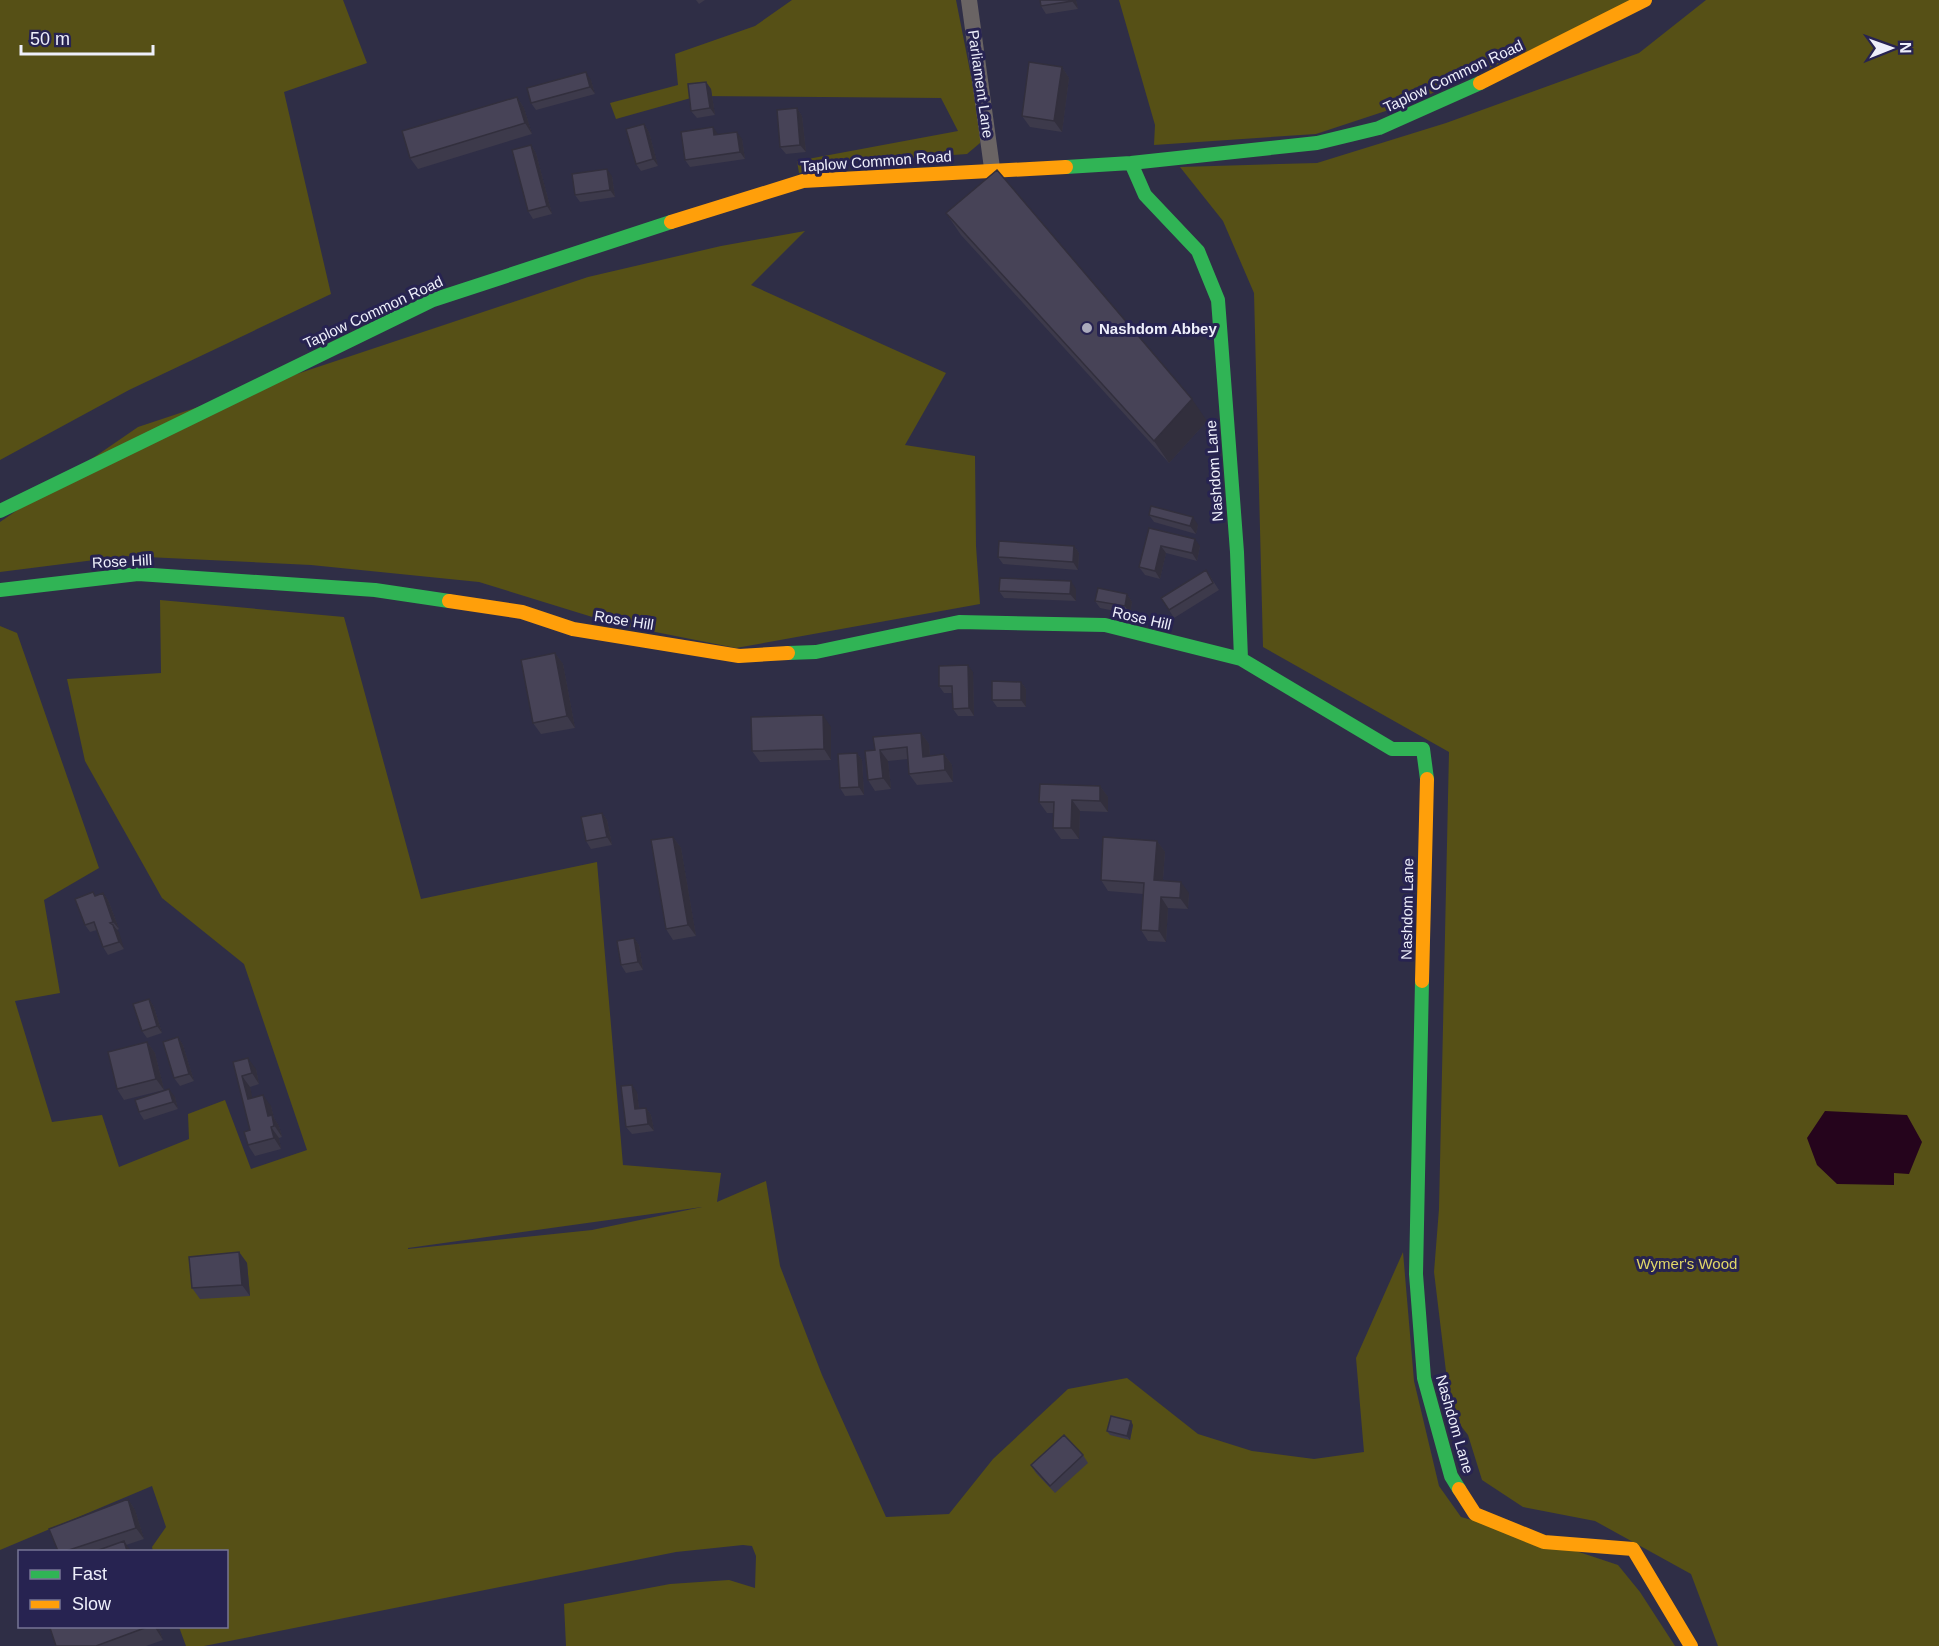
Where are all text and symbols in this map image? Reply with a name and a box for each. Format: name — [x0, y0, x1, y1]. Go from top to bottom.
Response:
scale bar — [21, 18, 153, 56]
north arrow — [1861, 18, 1921, 78]
text: 50 m — [30, 29, 70, 49]
street label: Parliament Lane — [965, 29, 997, 139]
street label: Taplow Common Road — [1381, 36, 1525, 116]
text: N — [1897, 42, 1914, 54]
street label: Taplow Common Road — [800, 147, 952, 175]
street label: Taplow Common Road — [301, 272, 445, 352]
place label: Nashdom Abbey — [1099, 320, 1217, 337]
marker: Nashdom Abbey — [1080, 321, 1094, 335]
street label: Nashdom Lane — [1202, 420, 1226, 522]
street label: Rose Hill — [92, 551, 152, 571]
street label: Rose Hill — [1111, 603, 1173, 633]
street label: Rose Hill — [593, 607, 655, 633]
street label: Nashdom Lane — [1398, 858, 1416, 960]
park label: Wymer's Wood — [1637, 1255, 1737, 1272]
street label: Nashdom Lane — [1433, 1373, 1477, 1475]
legend — [18, 1550, 228, 1628]
text: Fast — [72, 1564, 107, 1584]
text: Slow — [72, 1594, 112, 1614]

